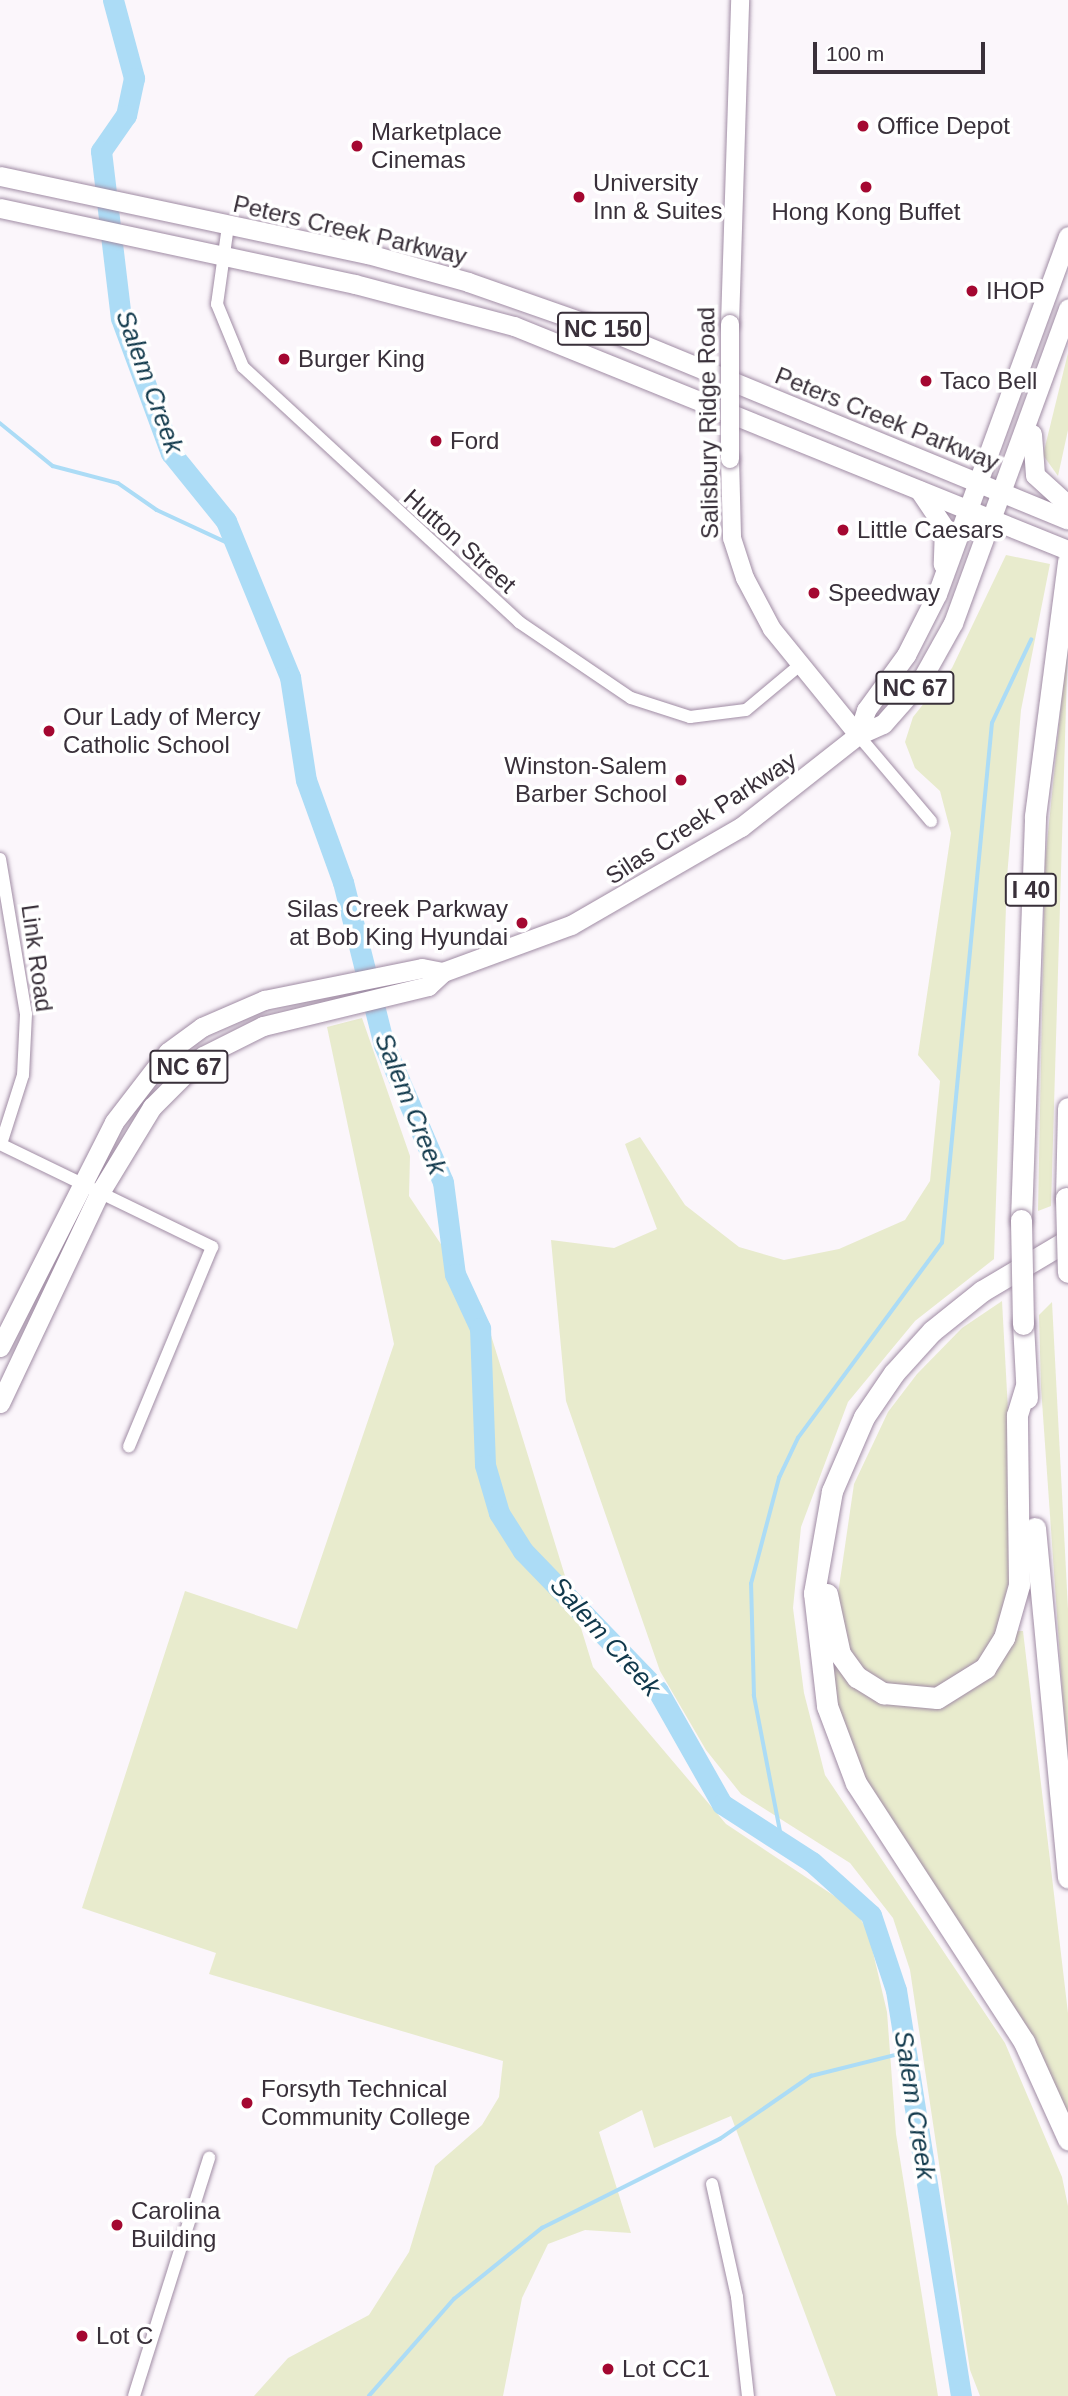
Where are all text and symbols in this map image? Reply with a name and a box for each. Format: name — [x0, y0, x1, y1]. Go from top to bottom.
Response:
scale bar — [816, 28, 988, 72]
text: 100 m — [826, 42, 884, 65]
place label: Office Depot — [877, 112, 1010, 140]
place label: Marketplace Cinemas — [371, 118, 502, 174]
marker: Office Depot — [855, 118, 871, 134]
marker: Marketplace Cinemas — [349, 138, 365, 154]
place label: University Inn & Suites — [593, 169, 722, 225]
marker: Hong Kong Buffet — [858, 179, 874, 195]
street label: Peters Creek Parkway — [230, 189, 470, 271]
marker: University Inn & Suites — [571, 189, 587, 205]
place label: Hong Kong Buffet — [771, 198, 961, 226]
place label: IHOP — [986, 277, 1045, 305]
marker: IHOP — [964, 283, 980, 299]
water label: Salem Creek — [109, 306, 189, 458]
street label: Salisbury Ridge Road — [692, 307, 724, 539]
road number: NC 150 — [556, 310, 650, 348]
place label: Burger King — [298, 345, 425, 373]
marker: Burger King — [276, 351, 292, 367]
street label: Peters Creek Parkway — [771, 361, 1003, 477]
place label: Taco Bell — [940, 367, 1037, 395]
marker: Taco Bell — [918, 373, 934, 389]
place label: Ford — [450, 427, 499, 455]
marker: Ford — [428, 433, 444, 449]
street label: Hutton Street — [398, 483, 522, 599]
place label: Little Caesars — [857, 516, 1004, 544]
marker: Little Caesars — [835, 522, 851, 538]
place label: Speedway — [828, 579, 940, 607]
marker: Speedway — [806, 585, 822, 601]
road number: NC 67 — [875, 668, 955, 708]
place label: Our Lady of Mercy Catholic School — [63, 703, 260, 759]
marker: Our Lady of Mercy Catholic School — [41, 723, 57, 739]
street label: Silas Creek Parkway — [600, 746, 802, 890]
place label: Winston-Salem Barber School — [504, 752, 667, 808]
marker: Winston-Salem Barber School — [673, 772, 689, 788]
road number: I 40 — [1005, 870, 1057, 909]
place label: Silas Creek Parkway at Bob King Hyundai — [287, 895, 508, 951]
street label: Link Road — [15, 902, 59, 1014]
marker: Silas Creek Parkway at Bob King Hyundai — [514, 915, 530, 931]
water label: Salem Creek — [367, 1028, 453, 1180]
road number: NC 67 — [149, 1048, 229, 1086]
water label: Salem Creek — [543, 1571, 667, 1703]
water label: Salem Creek — [887, 2028, 941, 2182]
place label: Forsyth Technical Community College — [261, 2075, 470, 2131]
marker: Forsyth Technical Community College — [239, 2095, 255, 2111]
place label: Carolina Building — [131, 2197, 220, 2253]
marker: Carolina Building — [109, 2217, 125, 2233]
place label: Lot C — [96, 2322, 153, 2350]
marker: Lot C — [74, 2328, 90, 2344]
place label: Lot CC1 — [622, 2355, 710, 2383]
marker: Lot CC1 — [600, 2361, 616, 2377]

